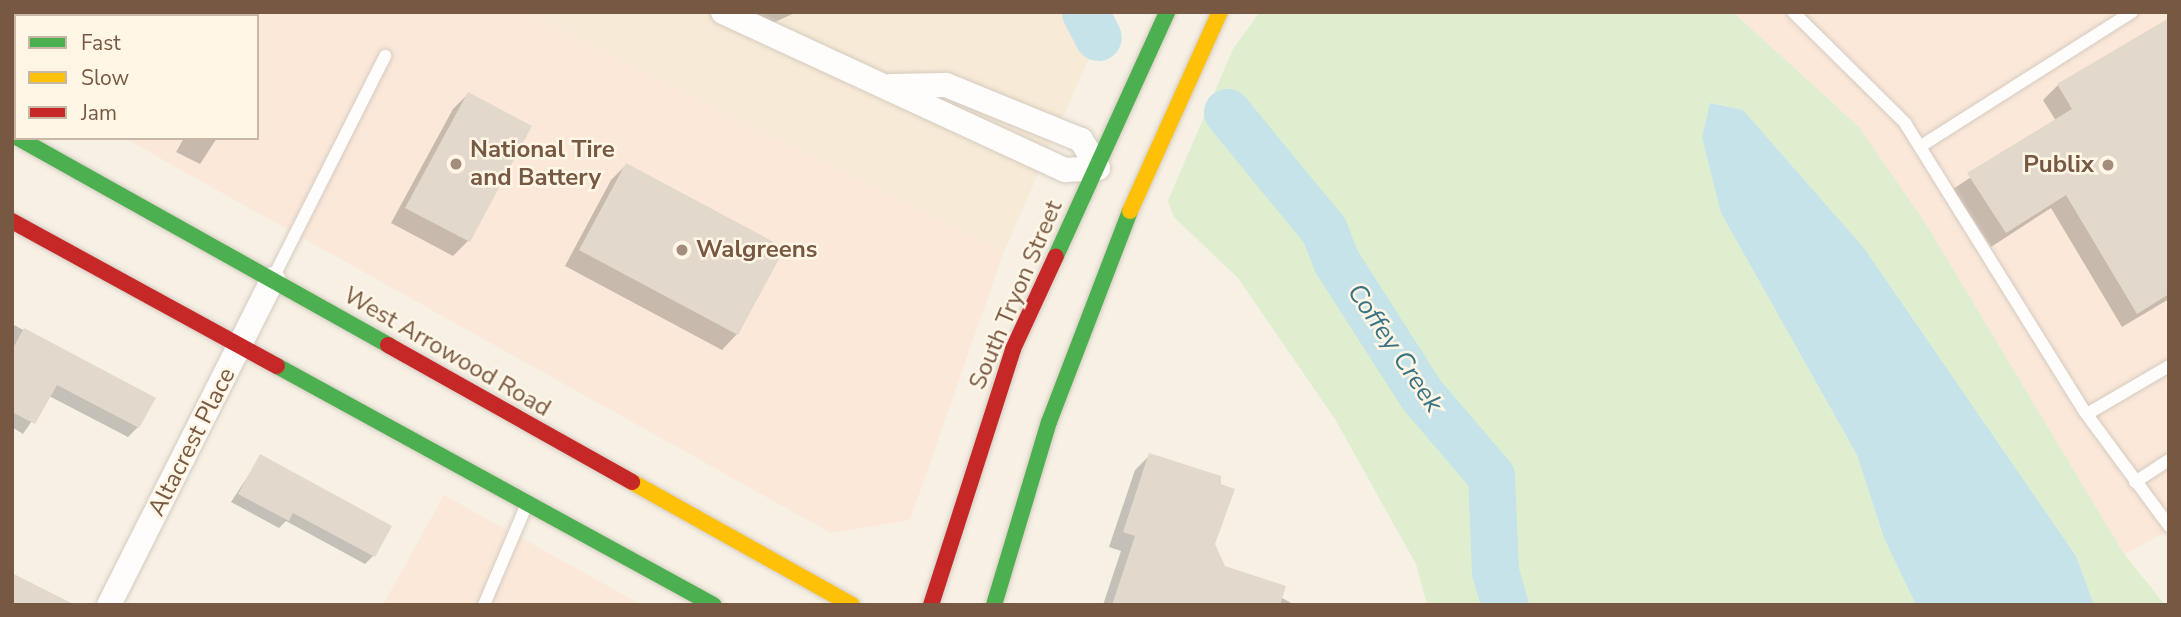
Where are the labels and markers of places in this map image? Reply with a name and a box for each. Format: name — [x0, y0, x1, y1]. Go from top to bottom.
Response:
place label: National Tire and Battery — [470, 136, 615, 192]
place label: Publix — [2023, 151, 2094, 179]
marker: National Tire and Battery — [448, 156, 464, 172]
marker: Publix — [2100, 157, 2116, 173]
place label: Walgreens — [696, 236, 817, 264]
marker: Walgreens — [674, 242, 690, 258]

